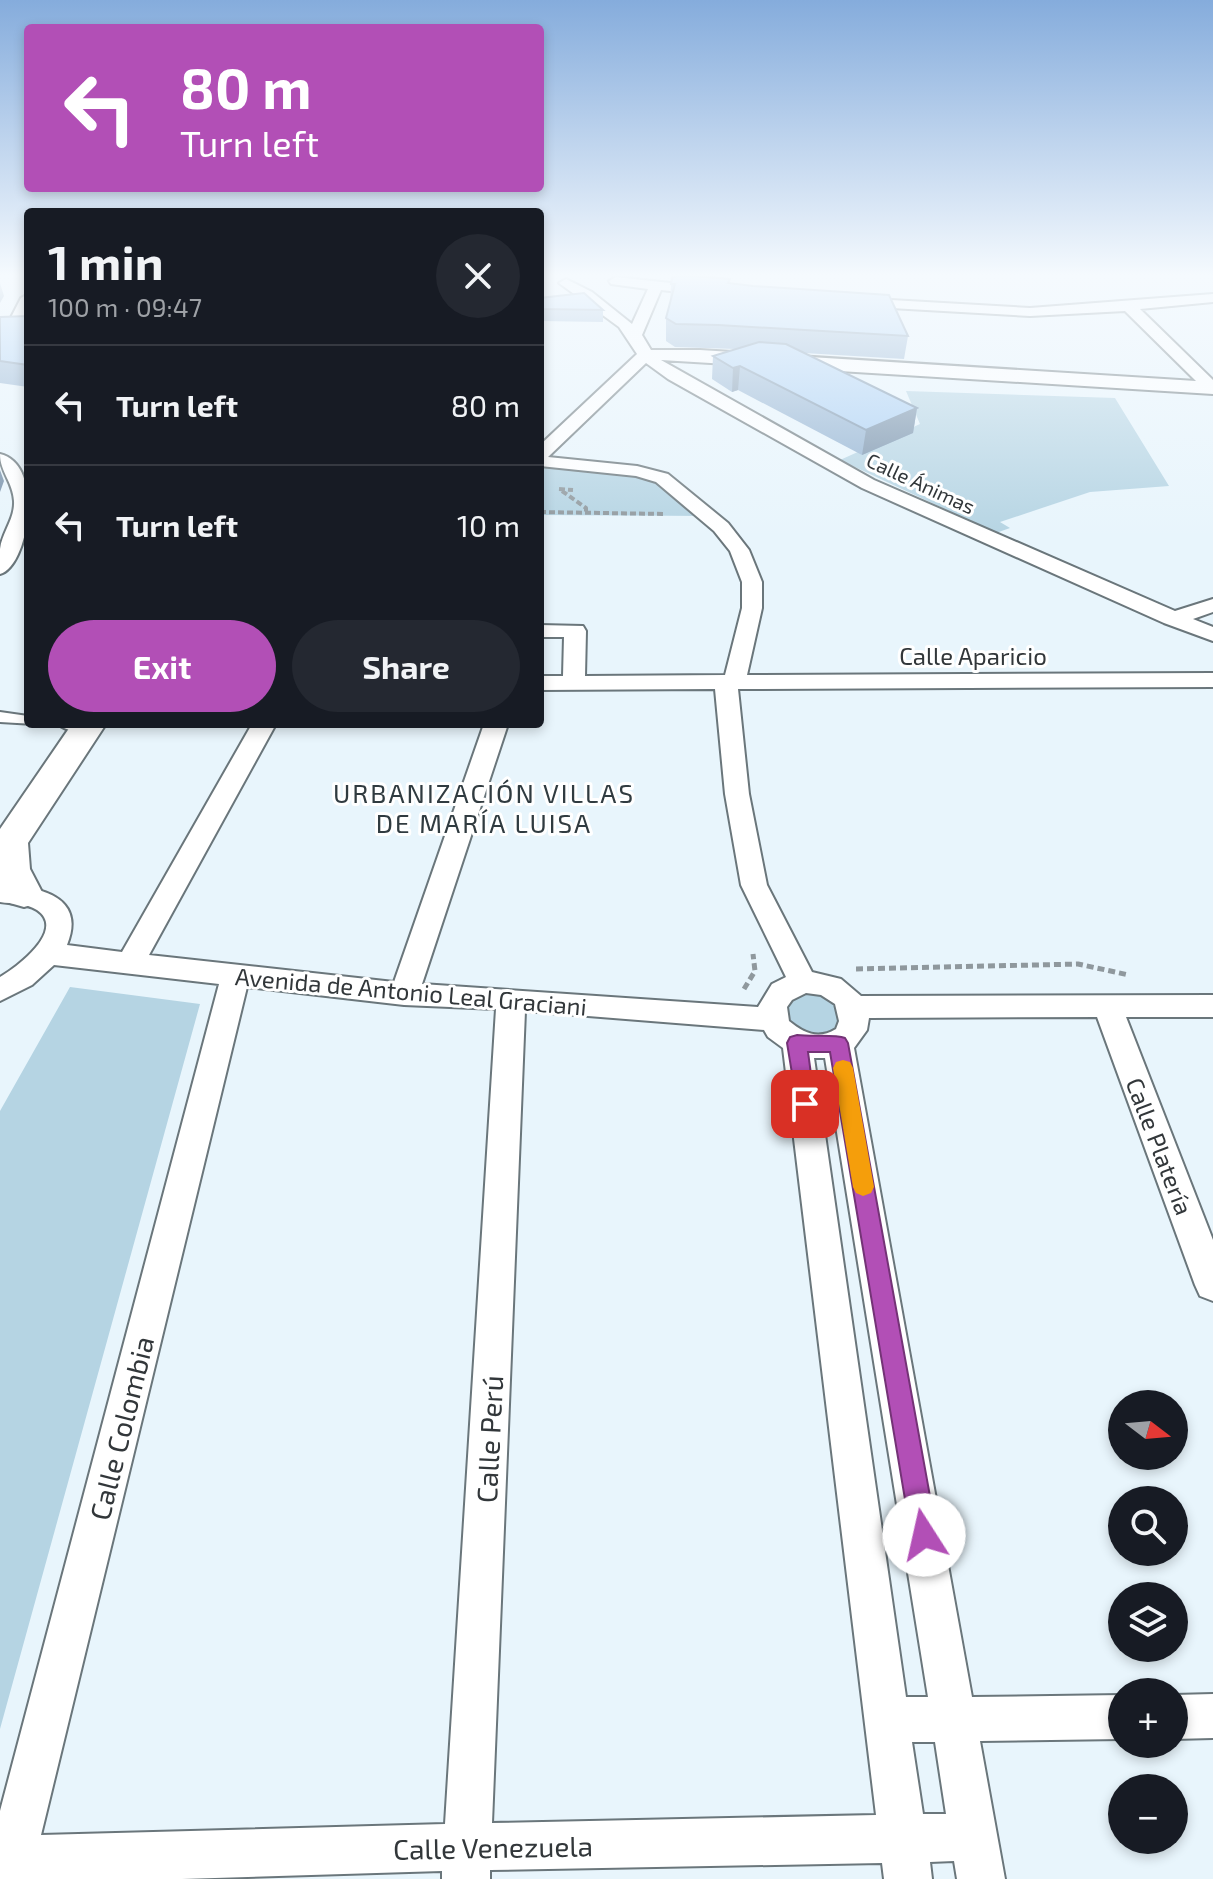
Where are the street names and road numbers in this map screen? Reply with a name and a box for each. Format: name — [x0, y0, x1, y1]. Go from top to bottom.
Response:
street label: Calle Ánimas — [863, 447, 979, 519]
street label: Calle Aparicio — [899, 641, 1047, 670]
street label: Avenida de Antonio Leal Graciani — [234, 961, 588, 1021]
street label: Calle Platería — [1121, 1073, 1199, 1219]
street label: Calle Colombia — [82, 1333, 160, 1523]
street label: Calle Perú — [469, 1374, 509, 1504]
street label: Calle Venezuela — [393, 1828, 593, 1866]

